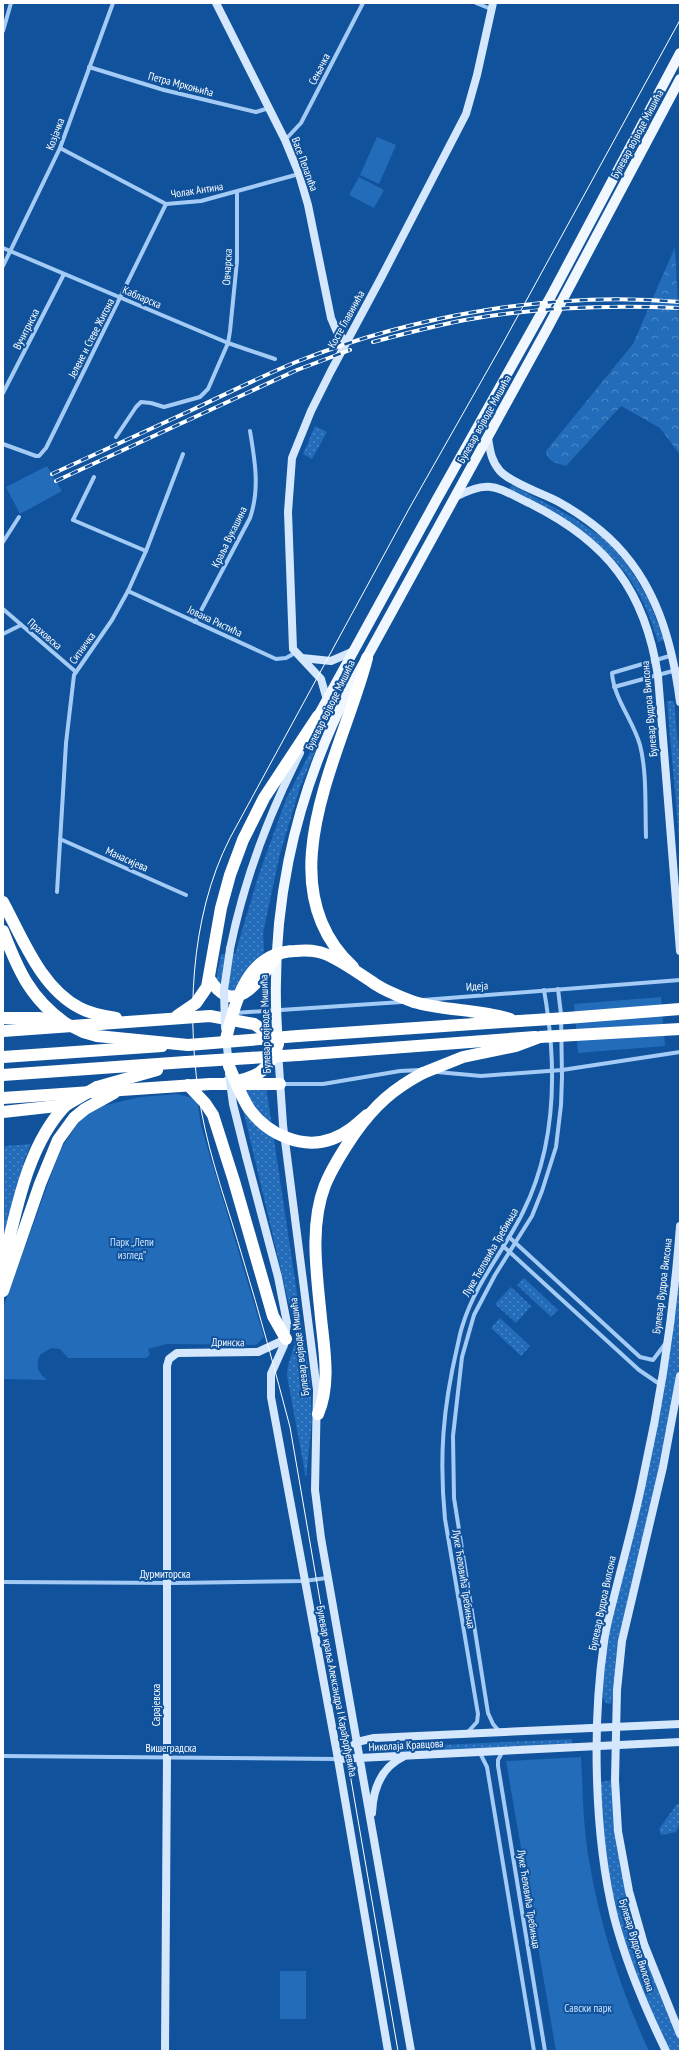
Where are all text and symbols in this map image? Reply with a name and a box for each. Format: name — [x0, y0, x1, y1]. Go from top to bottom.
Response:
street label: Сењачка — [305, 51, 333, 87]
street label: Петра Мркоњића — [147, 69, 215, 99]
street label: Булевар војводе Мишића — [608, 87, 666, 181]
street label: Козјачка — [42, 116, 68, 152]
street label: Васе Пелагића — [289, 135, 321, 193]
street label: Чолак Антина — [170, 179, 224, 201]
street label: Овчарска — [219, 248, 235, 286]
street label: Кабларска — [120, 283, 164, 311]
street label: Косте Главинића — [324, 288, 368, 350]
street label: Јелене и Стеве Жигона — [64, 296, 117, 381]
street label: Вучитрнска — [10, 306, 42, 352]
street label: Булевар војводе Мишића — [454, 372, 514, 466]
street label: Краља Вукашина — [208, 504, 250, 570]
street label: Јована Ристића — [185, 602, 245, 640]
street label: Праховска — [25, 615, 65, 653]
street label: Ситничка — [66, 629, 98, 667]
street label: Булевар војводе Мишића — [302, 658, 358, 752]
street label: Булевар Вудроа Вилсона — [638, 660, 660, 758]
street label: Манасијева — [104, 843, 150, 875]
street label: Булевар војводе Мишића — [256, 974, 274, 1074]
street label: Идеја — [465, 978, 489, 994]
street label: Луке Ћеловића Требињца — [458, 1205, 521, 1300]
park label: Парк „Лепи изглед” — [110, 1235, 154, 1262]
street label: Булевар Вудроа Вилсона — [649, 1237, 675, 1335]
street label: Булевар војводе Мишића — [286, 1297, 312, 1397]
street label: Дринска — [211, 1335, 245, 1349]
street label: Луке Ћеловића Требињца — [449, 1527, 479, 1630]
street label: Булевар Вудроа Вилсона — [585, 1554, 619, 1652]
street label: Дурмиторска — [140, 1567, 190, 1581]
street label: Булевар краља Александра I Карађорђевића — [314, 1604, 360, 1778]
street label: Сарајевска — [149, 1684, 163, 1726]
street label: Николаја Кравцова — [368, 1736, 444, 1754]
street label: Вишеградска — [146, 1741, 196, 1755]
street label: Луке Ћеловића Требињца — [514, 1847, 544, 1950]
street label: Булевар Вудроа Вилсона — [616, 1897, 658, 1993]
park label: Савски парк — [564, 2001, 612, 2015]

